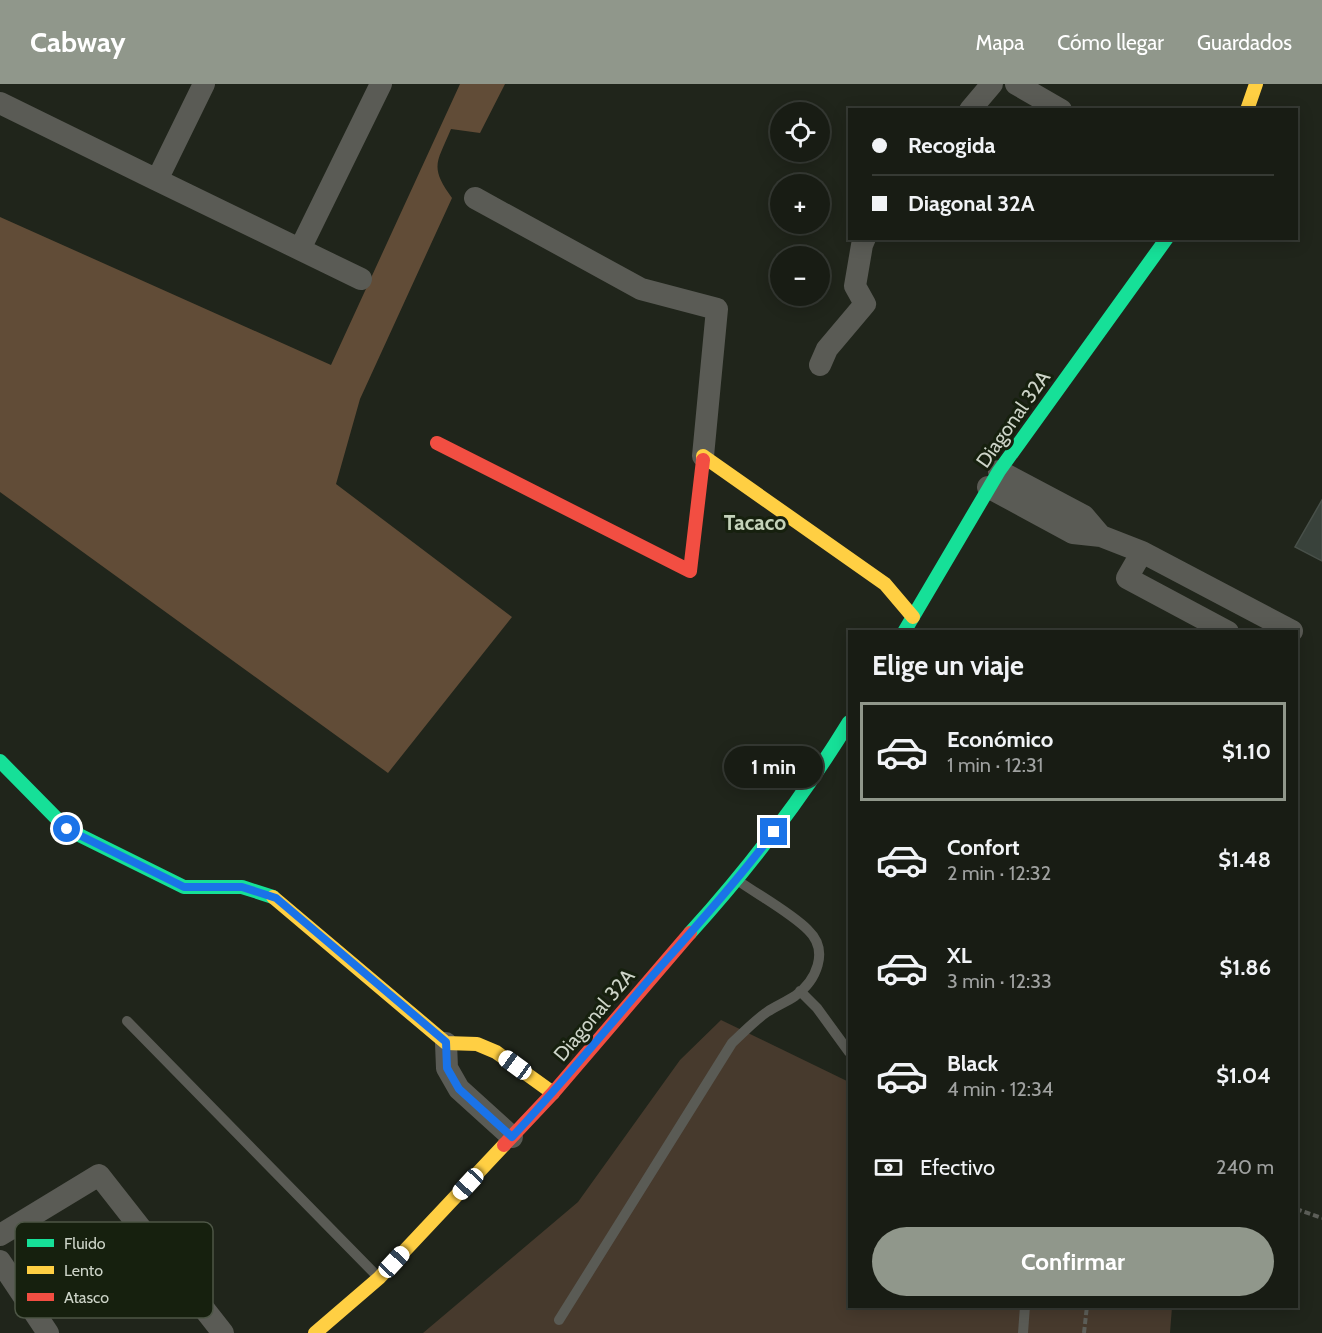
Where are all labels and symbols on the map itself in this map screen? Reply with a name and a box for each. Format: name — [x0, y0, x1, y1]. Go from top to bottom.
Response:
street label: Diagonal 32A — [971, 365, 1056, 472]
district label: Tacaco — [724, 510, 786, 535]
callout: 1 min — [724, 745, 824, 787]
route start — [53, 815, 80, 842]
route end — [760, 818, 787, 845]
street label: Diagonal 32A — [549, 964, 640, 1066]
car — [495, 1047, 535, 1083]
car — [449, 1165, 487, 1203]
legend — [15, 1222, 213, 1318]
text: Fluido — [64, 1234, 106, 1253]
car — [375, 1243, 413, 1281]
text: Lento — [64, 1261, 103, 1280]
text: Atasco — [64, 1288, 109, 1307]

